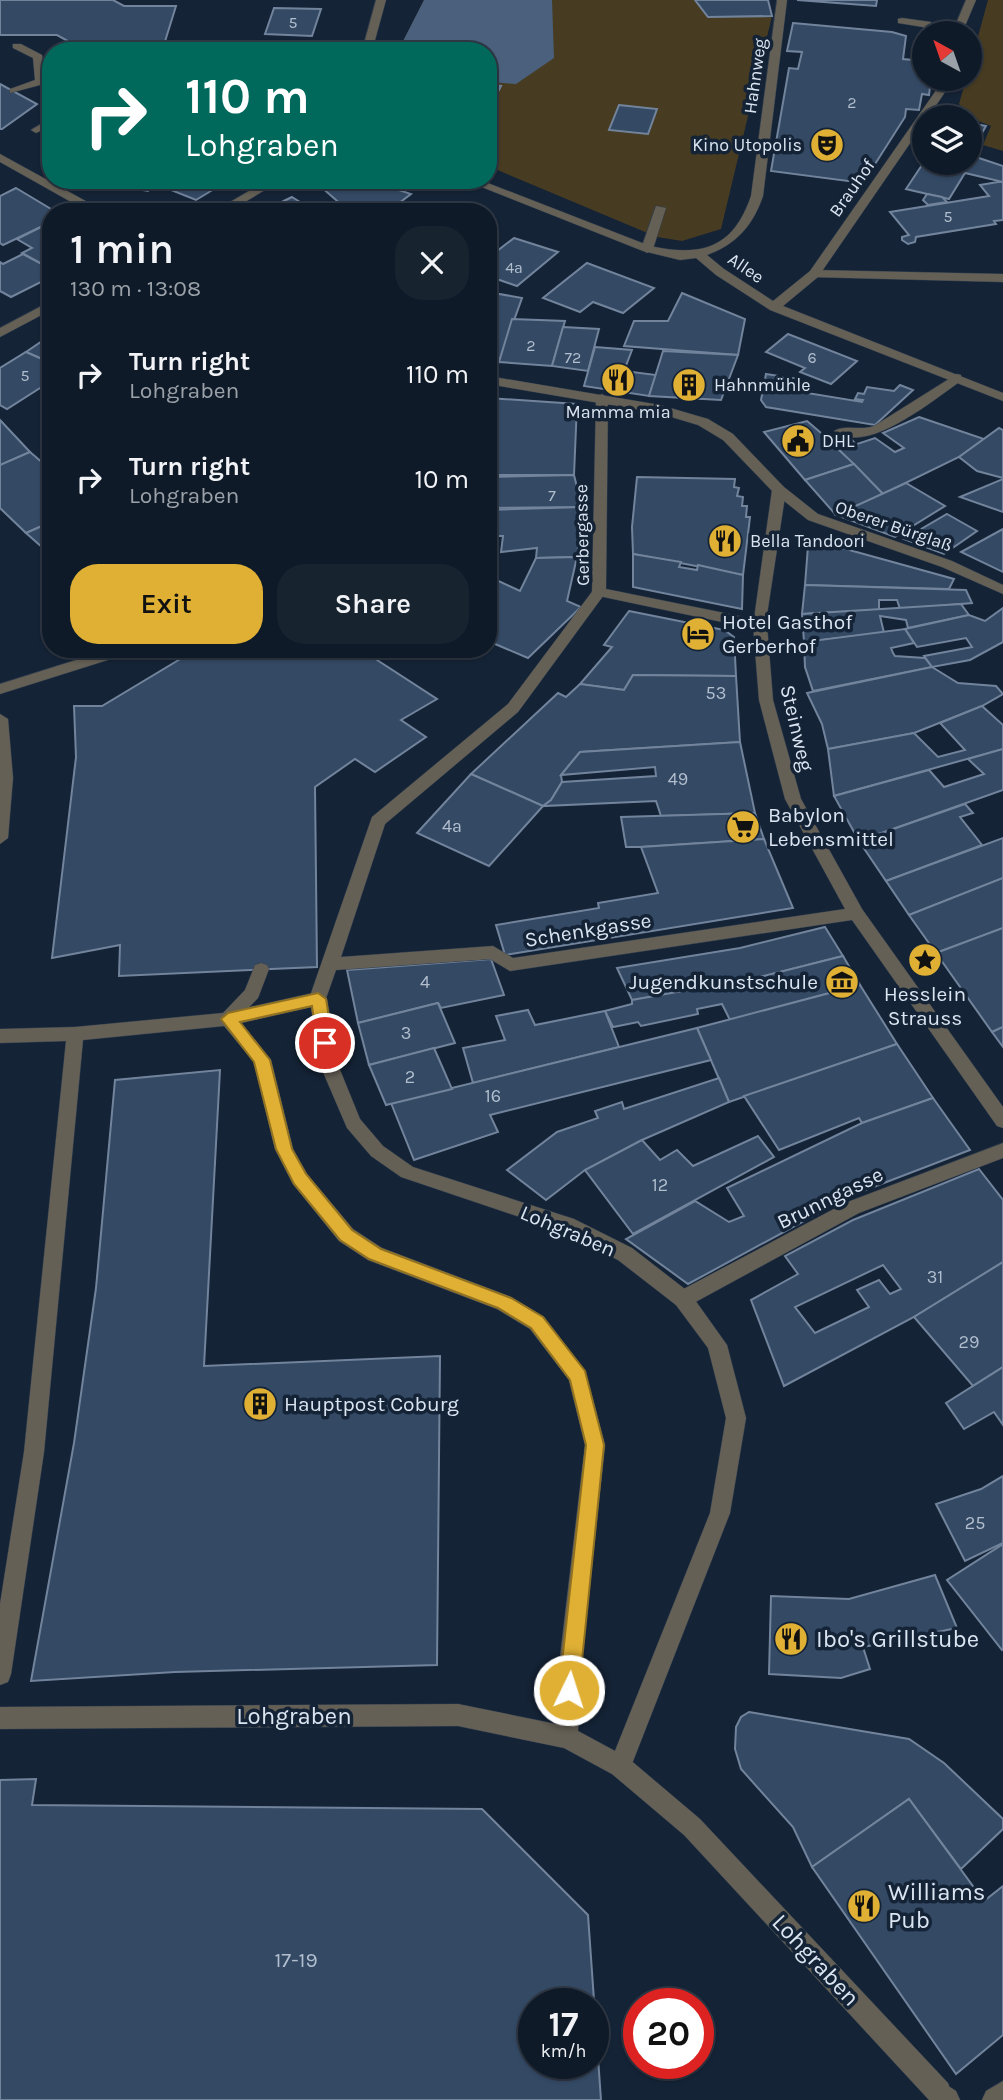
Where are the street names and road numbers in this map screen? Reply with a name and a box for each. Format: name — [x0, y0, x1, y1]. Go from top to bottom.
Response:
street label: Hahnweg — [739, 37, 771, 115]
street label: Brauhof — [824, 154, 880, 221]
street label: Allee — [724, 248, 768, 288]
street label: Gerbergasse — [570, 484, 594, 586]
street label: Oberer Bürglaß — [832, 496, 956, 556]
street label: Steinweg — [775, 682, 819, 774]
street label: Schenkgasse — [523, 908, 653, 952]
street label: Brunngasse — [773, 1162, 887, 1234]
street label: Lohgraben — [517, 1200, 619, 1262]
street label: Lohgraben — [236, 1702, 352, 1730]
street label: Lohgraben — [766, 1908, 866, 2012]

